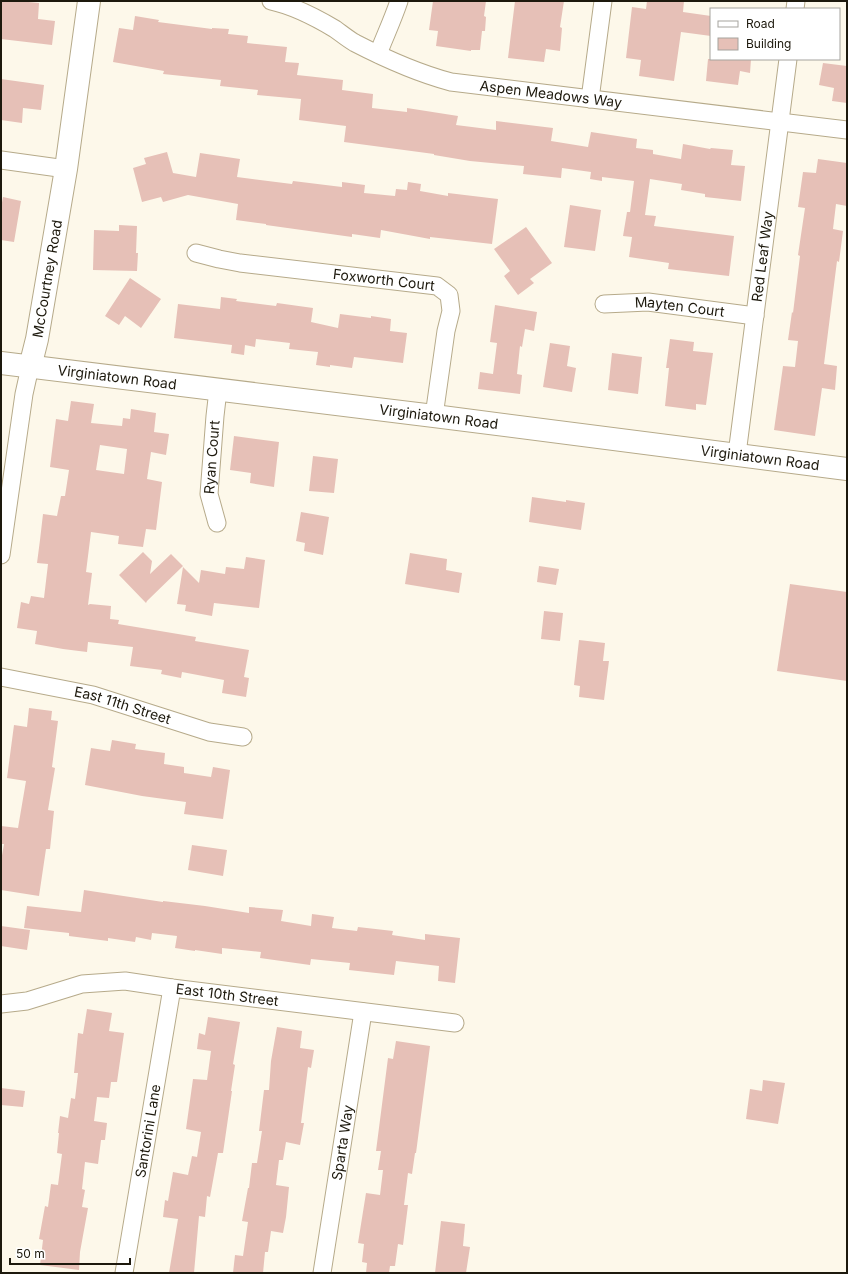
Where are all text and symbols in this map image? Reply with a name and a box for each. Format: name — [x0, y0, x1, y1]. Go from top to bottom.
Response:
legend — [710, 8, 840, 60]
text: Road — [746, 16, 775, 31]
text: Building — [746, 36, 791, 51]
street label: Aspen Meadows Way — [479, 77, 623, 111]
street label: Red Leaf Way — [748, 210, 776, 303]
street label: McCourtney Road — [28, 218, 65, 339]
street label: Foxworth Court — [332, 265, 436, 294]
street label: Mayten Court — [634, 293, 726, 320]
street label: Virginiatown Road — [57, 361, 178, 392]
street label: Virginiatown Road — [378, 400, 499, 432]
street label: Ryan Court — [200, 419, 223, 495]
street label: Virginiatown Road — [700, 441, 821, 473]
street label: East 11th Street — [73, 683, 174, 727]
street label: East 10th Street — [175, 980, 280, 1009]
street label: Santorini Lane — [131, 1083, 164, 1179]
street label: Sparta Way — [328, 1103, 356, 1181]
scale bar — [10, 1240, 130, 1266]
text: 50 m — [16, 1246, 45, 1261]

